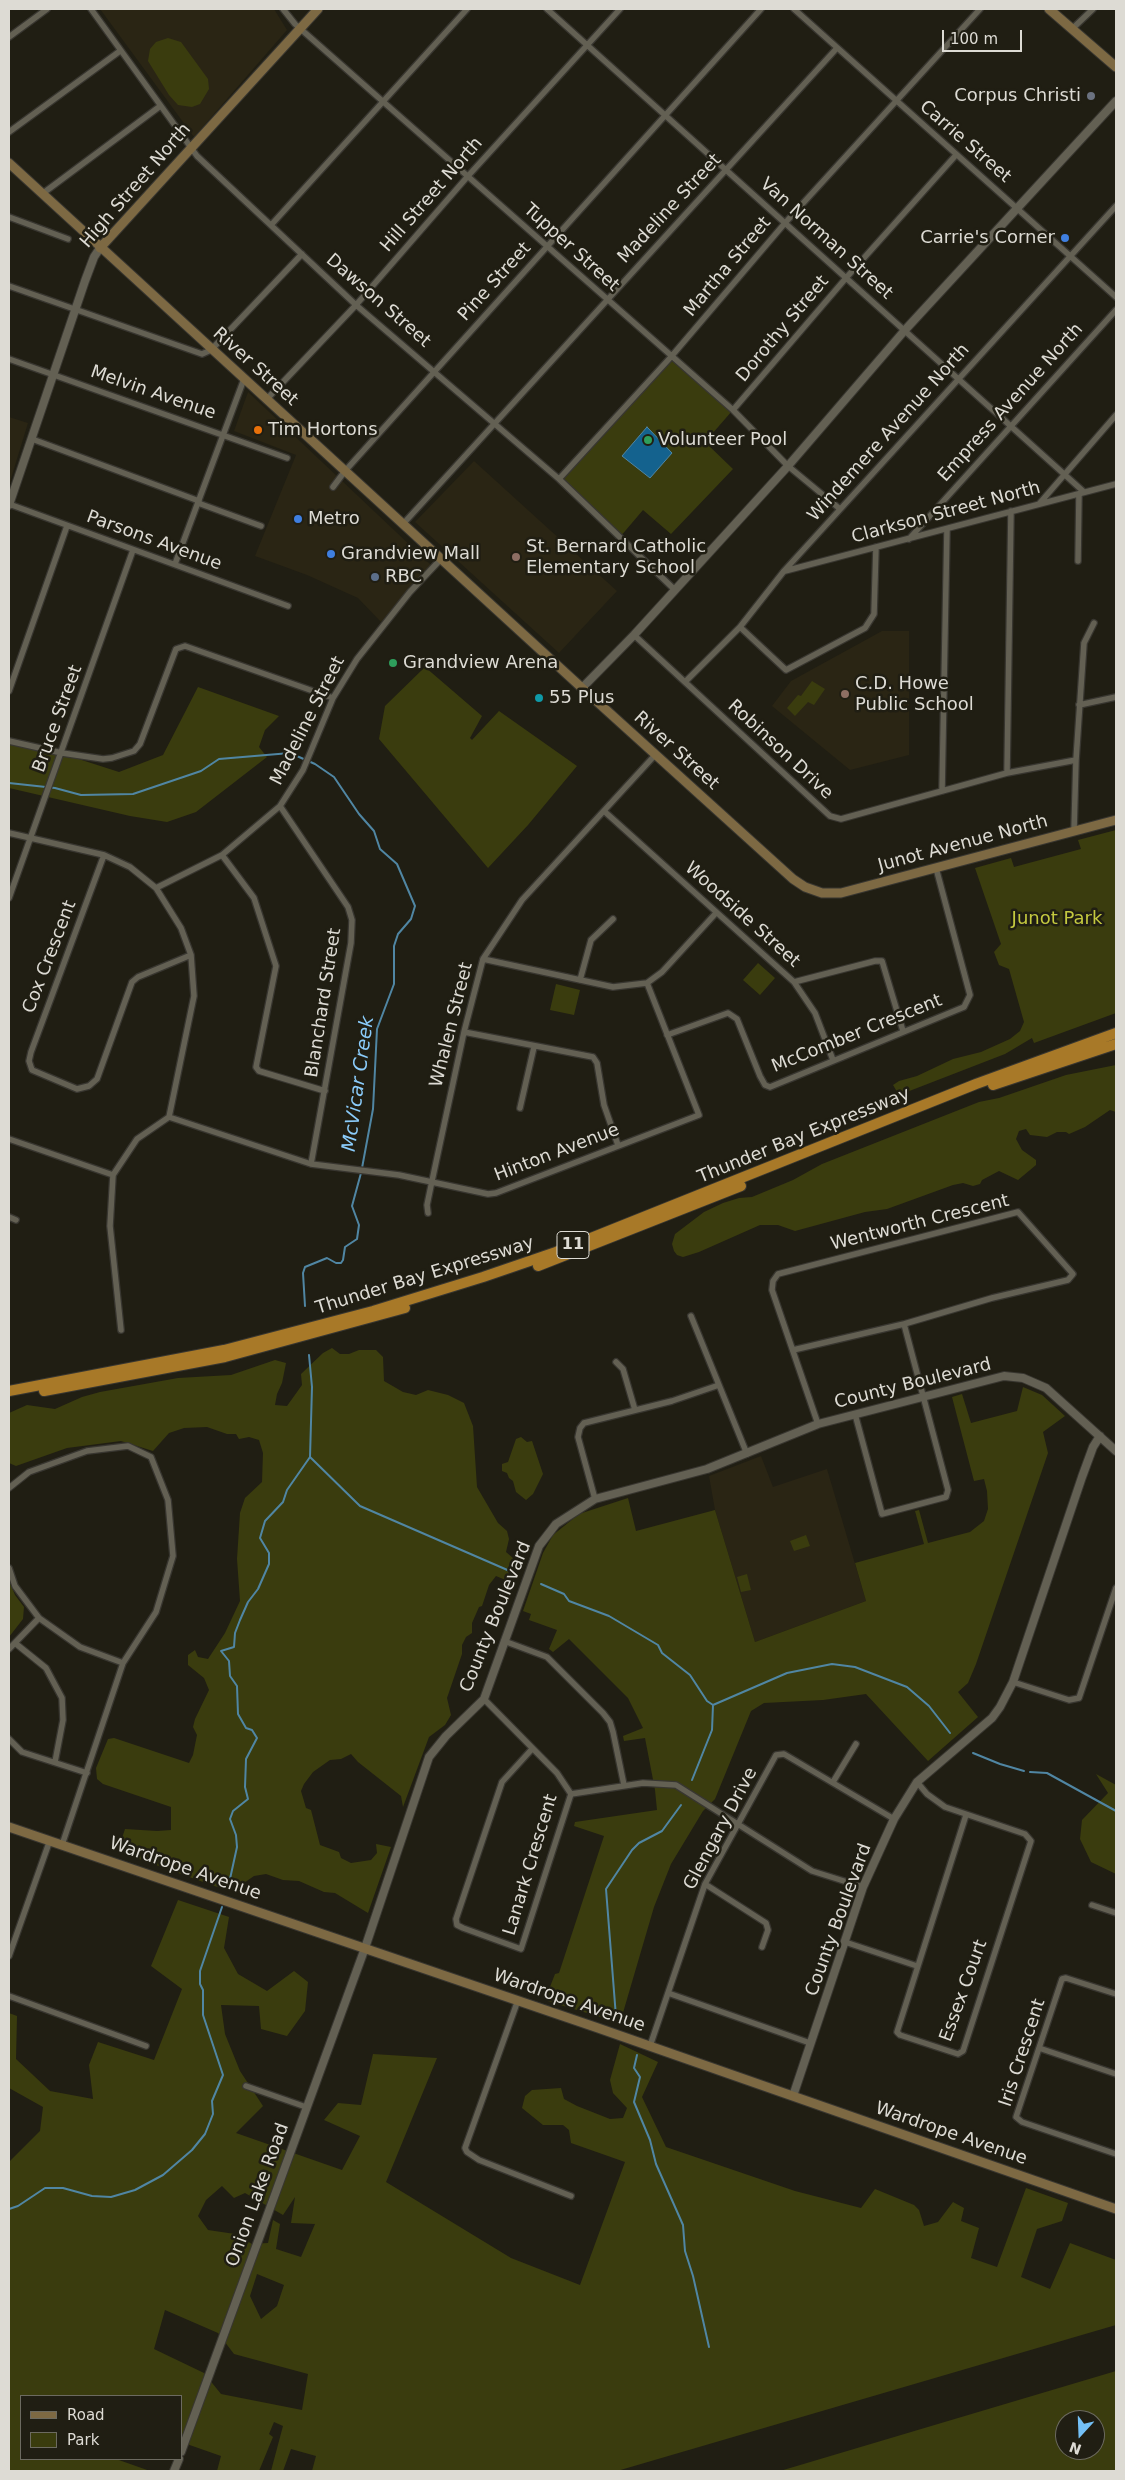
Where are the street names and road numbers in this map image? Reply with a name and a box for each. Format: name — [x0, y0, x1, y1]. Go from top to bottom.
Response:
street label: Carrie Street — [915, 96, 1015, 188]
street label: High Street North — [76, 119, 196, 253]
street label: Hill Street North — [376, 133, 488, 257]
street label: Madeline Street — [614, 150, 726, 268]
street label: Van Norman Street — [755, 174, 897, 304]
street label: Tupper Street — [519, 199, 623, 297]
street label: Martha Street — [680, 213, 776, 321]
street label: Pine Street — [454, 238, 536, 326]
street label: Dawson Street — [321, 250, 435, 352]
street label: Dorothy Street — [732, 271, 834, 387]
street label: Empress Avenue North — [934, 319, 1088, 487]
street label: River Street — [208, 323, 302, 411]
street label: Windemere Avenue North — [803, 340, 975, 526]
street label: Melvin Avenue — [87, 361, 219, 425]
street label: Clarkson Street North — [849, 477, 1043, 549]
street label: Parsons Avenue — [83, 507, 225, 575]
street label: Madeline Street — [266, 653, 350, 789]
street label: Bruce Street — [29, 662, 87, 776]
street label: Robinson Drive — [723, 696, 837, 804]
street label: River Street — [629, 707, 723, 795]
street label: Junot Avenue North — [876, 811, 1050, 877]
street label: Woodside Street — [680, 858, 804, 972]
street label: Cox Crescent — [19, 898, 81, 1016]
street label: Blanchard Street — [302, 927, 346, 1079]
street label: Whalen Street — [426, 960, 478, 1090]
street label: McComber Crescent — [769, 990, 945, 1078]
street label: Thunder Bay Expressway — [695, 1083, 913, 1189]
street label: Hinton Avenue — [492, 1119, 622, 1187]
street label: Wentworth Crescent — [829, 1190, 1011, 1256]
street label: Thunder Bay Expressway — [313, 1232, 537, 1320]
road number: 11 — [557, 1232, 589, 1258]
street label: County Boulevard — [832, 1354, 994, 1414]
street label: County Boulevard — [456, 1538, 536, 1696]
street label: Glengary Drive — [680, 1764, 762, 1894]
street label: Lanark Crescent — [499, 1792, 563, 1938]
street label: Wardrope Avenue — [106, 1833, 264, 1905]
street label: County Boulevard — [801, 1841, 877, 1999]
street label: Essex Court — [936, 1937, 992, 2045]
street label: Wardrope Avenue — [490, 1965, 648, 2037]
street label: Iris Crescent — [995, 1996, 1051, 2110]
street label: Wardrope Avenue — [872, 2098, 1030, 2170]
street label: Onion Lake Road — [222, 2120, 294, 2270]

